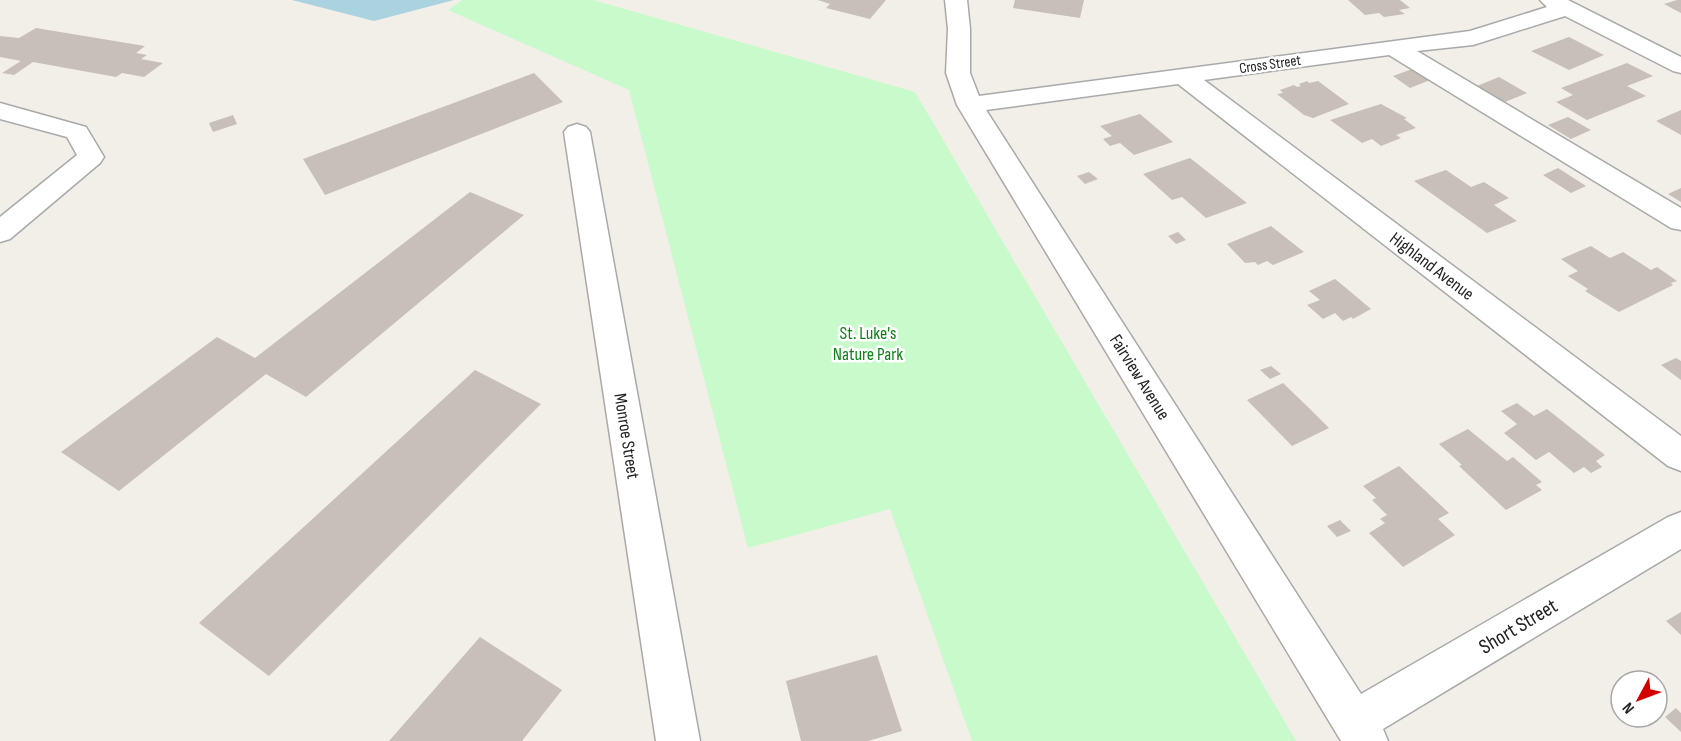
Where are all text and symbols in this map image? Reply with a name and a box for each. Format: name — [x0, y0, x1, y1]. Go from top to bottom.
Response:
street label: Cross Street — [1238, 51, 1303, 78]
street label: Highland Avenue — [1386, 228, 1478, 305]
park label: St. Luke's Nature Park — [833, 323, 903, 365]
street label: Fairview Avenue — [1105, 331, 1174, 424]
street label: Monroe Street — [609, 392, 644, 481]
street label: Short Street — [1475, 593, 1562, 660]
north arrow — [1609, 669, 1669, 729]
text: N — [1619, 698, 1639, 717]

